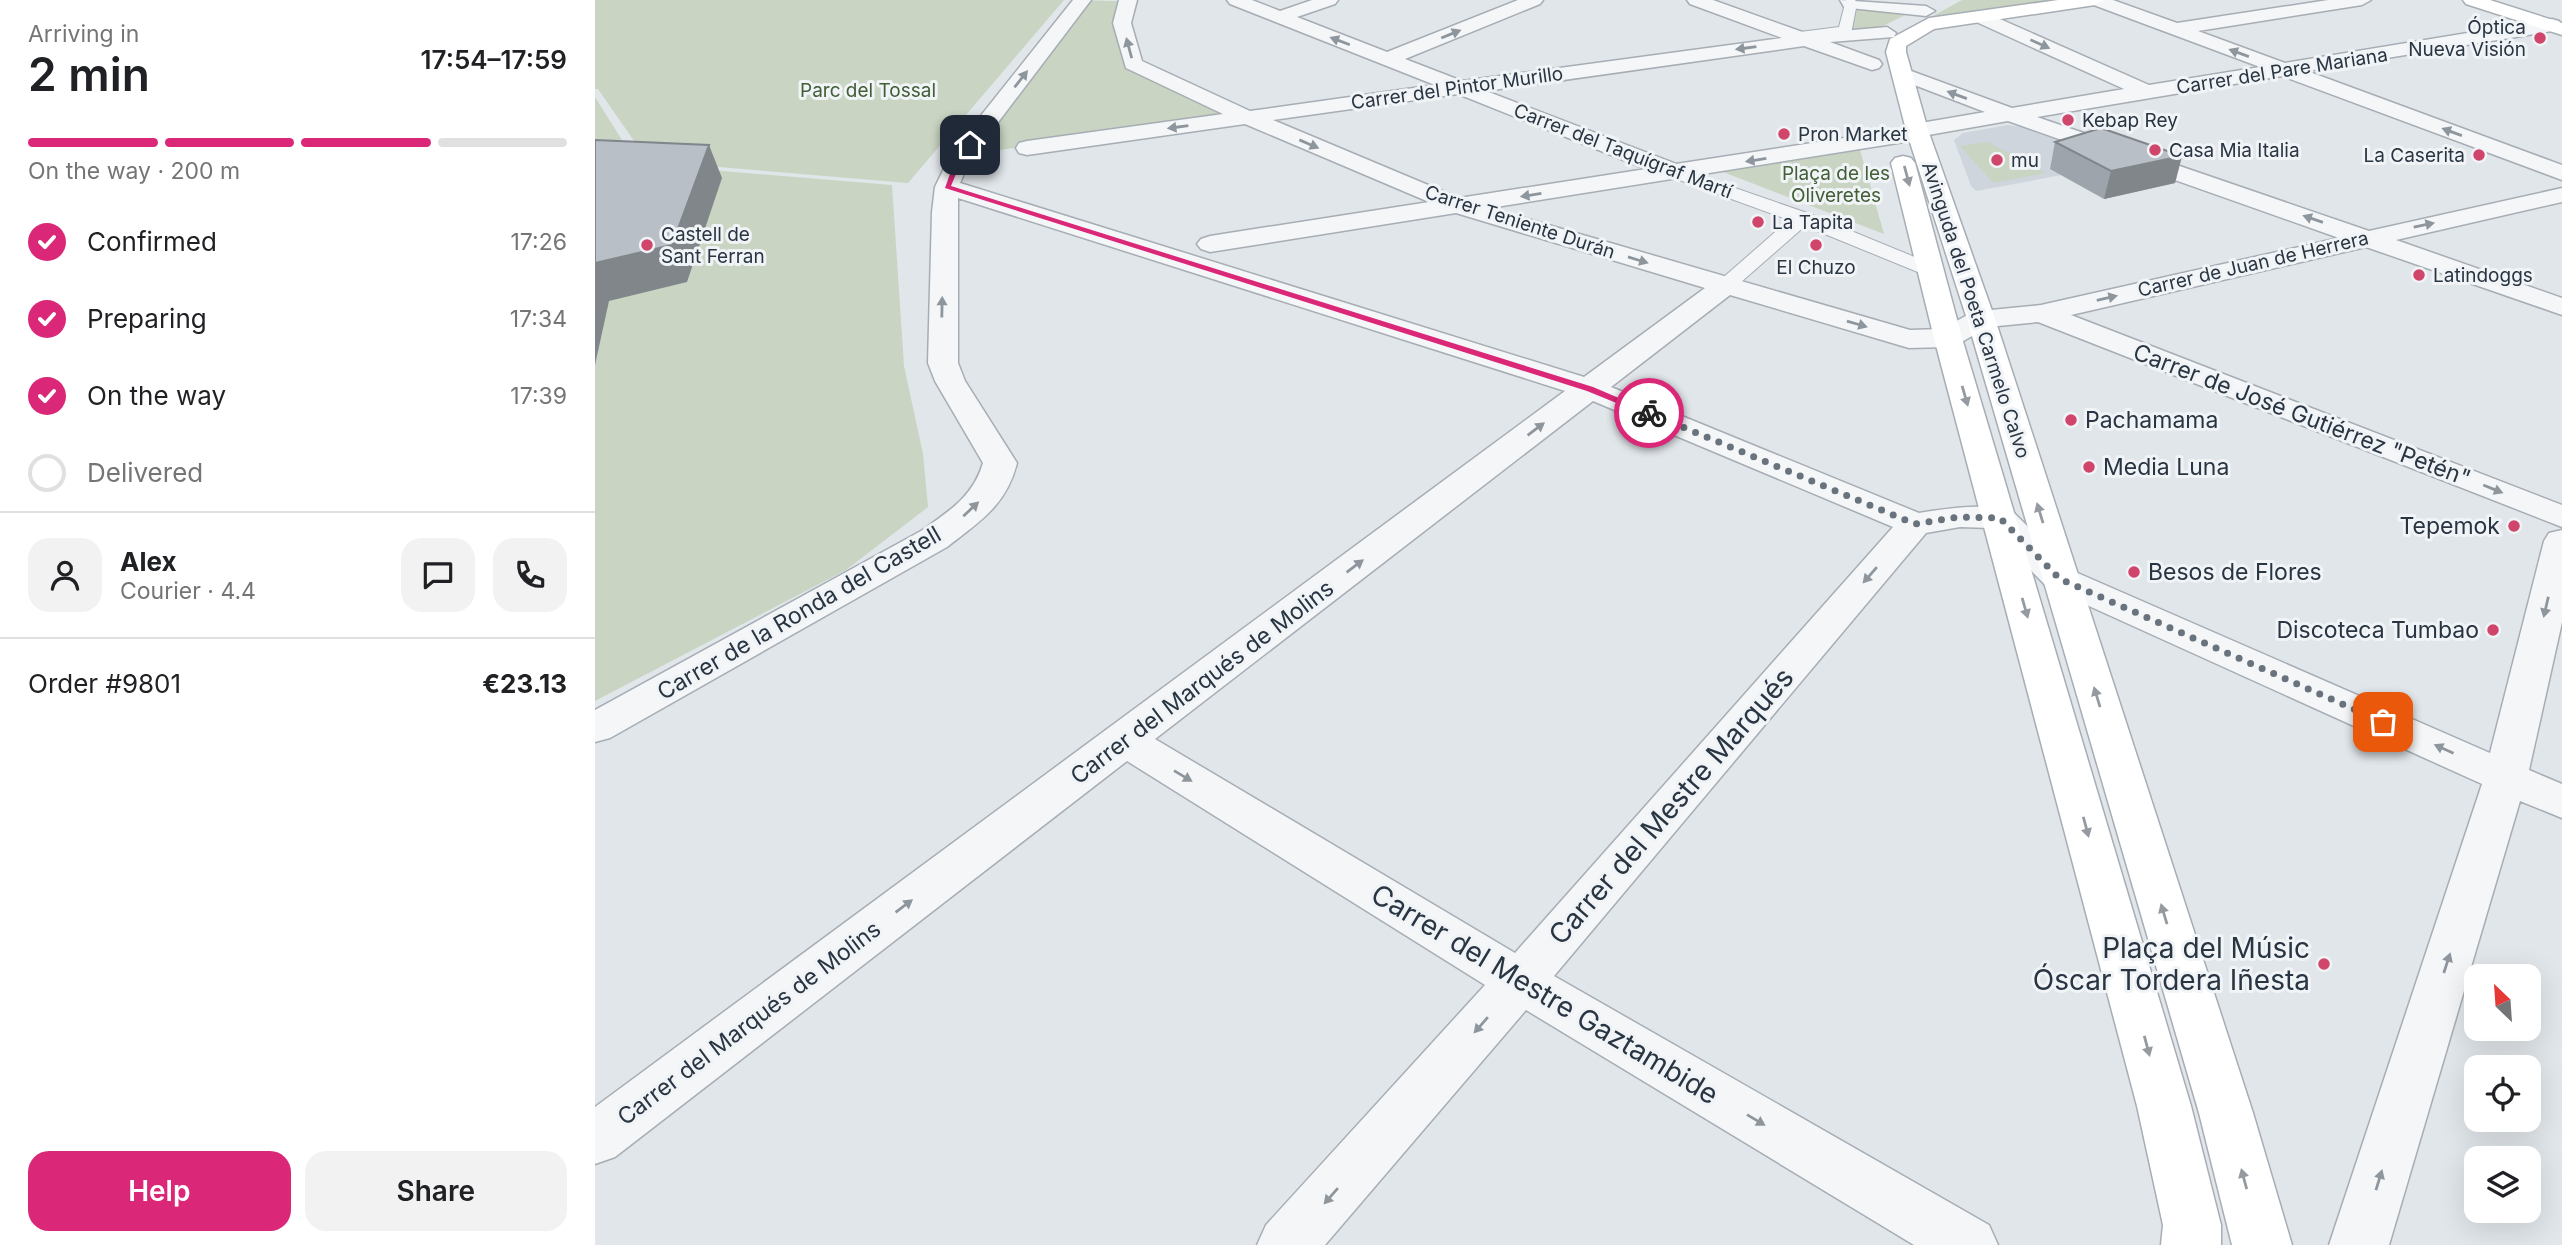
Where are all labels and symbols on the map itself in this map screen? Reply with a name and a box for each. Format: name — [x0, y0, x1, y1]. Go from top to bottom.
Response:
place label: Óptica Nueva Visión — [2408, 16, 2526, 61]
one-way arrow — [1441, 28, 1462, 39]
marker: Óptica Nueva Visión — [2532, 30, 2548, 46]
one-way arrow — [1329, 35, 1350, 46]
one-way arrow — [1123, 37, 1133, 58]
one-way arrow — [2030, 38, 2050, 50]
one-way arrow — [1735, 43, 1757, 54]
street label: Carrer del Pare Mariana — [2175, 43, 2389, 99]
one-way arrow — [2228, 47, 2249, 58]
street label: Carrer del Pintor Murillo — [1349, 62, 1565, 114]
one-way arrow — [1013, 71, 1028, 89]
park label: Parc del Tossal — [800, 79, 936, 102]
one-way arrow — [1946, 89, 1967, 100]
street label: Carrer del Taquígraf Martí — [1511, 99, 1736, 203]
place label: Kebap Rey — [2082, 109, 2178, 132]
marker: Kebap Rey — [2060, 112, 2076, 128]
pin — [940, 115, 1000, 175]
one-way arrow — [1167, 121, 1189, 132]
place label: Pron Market — [1798, 123, 1908, 146]
marker: Pron Market — [1776, 126, 1792, 142]
one-way arrow — [2442, 126, 2463, 137]
one-way arrow — [1298, 138, 1319, 149]
place label: Casa Mia Italia — [2169, 139, 2300, 162]
marker: Casa Mia Italia — [2147, 142, 2163, 158]
place label: La Caserita — [2364, 144, 2465, 167]
marker: La Caserita — [2471, 147, 2487, 163]
place label: mu — [2011, 149, 2039, 172]
marker: mu — [1989, 152, 2005, 168]
one-way arrow — [1745, 155, 1767, 166]
street label: Avinguda del Poeta Carmelo Calvo — [1917, 159, 2035, 461]
park label: Plaça de les Oliveretes — [1782, 162, 1890, 207]
one-way arrow — [1902, 165, 1913, 187]
street label: Carrer Teniente Durán — [1422, 180, 1618, 264]
one-way arrow — [1520, 190, 1542, 201]
place label: La Tapita — [1772, 211, 1854, 234]
marker: La Tapita — [1750, 214, 1766, 230]
one-way arrow — [2302, 214, 2323, 225]
one-way arrow — [2413, 220, 2435, 231]
place label: Castell de Sant Ferran — [661, 223, 765, 268]
street label: Carrer de Juan de Herrera — [2135, 226, 2371, 302]
marker: Castell de Sant Ferran — [639, 237, 655, 253]
marker: El Chuzo — [1808, 237, 1824, 253]
one-way arrow — [1628, 255, 1649, 265]
place label: El Chuzo — [1776, 256, 1856, 279]
place label: Latindoggs — [2433, 264, 2533, 287]
marker: Latindoggs — [2411, 267, 2427, 283]
one-way arrow — [2096, 292, 2118, 303]
one-way arrow — [936, 296, 948, 318]
one-way arrow — [1847, 319, 1868, 329]
street label: Carrer de José Gutiérrez "Petén" — [2129, 338, 2475, 492]
courier — [1614, 378, 1684, 448]
one-way arrow — [1960, 385, 1970, 406]
place label: Pachamama — [2085, 406, 2218, 434]
marker: Pachamama — [2063, 412, 2079, 428]
one-way arrow — [1527, 422, 1545, 437]
place label: Media Luna — [2103, 453, 2229, 481]
marker: Media Luna — [2081, 459, 2097, 475]
one-way arrow — [2482, 484, 2503, 495]
one-way arrow — [962, 501, 980, 517]
one-way arrow — [2034, 503, 2044, 524]
place label: Tepemok — [2399, 512, 2500, 540]
marker: Tepemok — [2506, 518, 2522, 534]
street label: Carrer de la Ronda del Castell — [652, 520, 946, 706]
place label: Besos de Flores — [2148, 558, 2322, 586]
one-way arrow — [1346, 560, 1364, 574]
marker: Besos de Flores — [2126, 564, 2142, 580]
one-way arrow — [1863, 567, 1878, 584]
street label: Carrer del Marqués de Molins — [1065, 574, 1339, 790]
one-way arrow — [2540, 596, 2551, 618]
one-way arrow — [2020, 597, 2031, 619]
place label: Discoteca Tumbao — [2276, 616, 2479, 644]
marker: Discoteca Tumbao — [2485, 622, 2501, 638]
street label: Carrer del Mestre Marqués — [1541, 661, 1801, 951]
one-way arrow — [2091, 687, 2102, 708]
pin — [2353, 692, 2413, 752]
one-way arrow — [2434, 743, 2454, 755]
one-way arrow — [1173, 770, 1192, 782]
one-way arrow — [2081, 816, 2092, 838]
street label: Carrer del Mestre Gaztambide — [1365, 877, 1725, 1111]
one-way arrow — [894, 899, 912, 914]
one-way arrow — [2159, 904, 2169, 925]
street label: Carrer del Marqués de Molins — [612, 915, 886, 1131]
place label: Plaça del Músic Óscar Tordera Iñesta — [2033, 931, 2310, 997]
one-way arrow — [2443, 952, 2453, 973]
marker: Plaça del Músic Óscar Tordera Iñesta — [2316, 956, 2332, 972]
north arrow — [2464, 964, 2541, 1041]
one-way arrow — [1473, 1016, 1489, 1034]
one-way arrow — [2142, 1035, 2153, 1057]
one-way arrow — [1747, 1114, 1766, 1126]
one-way arrow — [2238, 1168, 2249, 1190]
one-way arrow — [2374, 1169, 2384, 1190]
one-way arrow — [1323, 1187, 1339, 1204]

